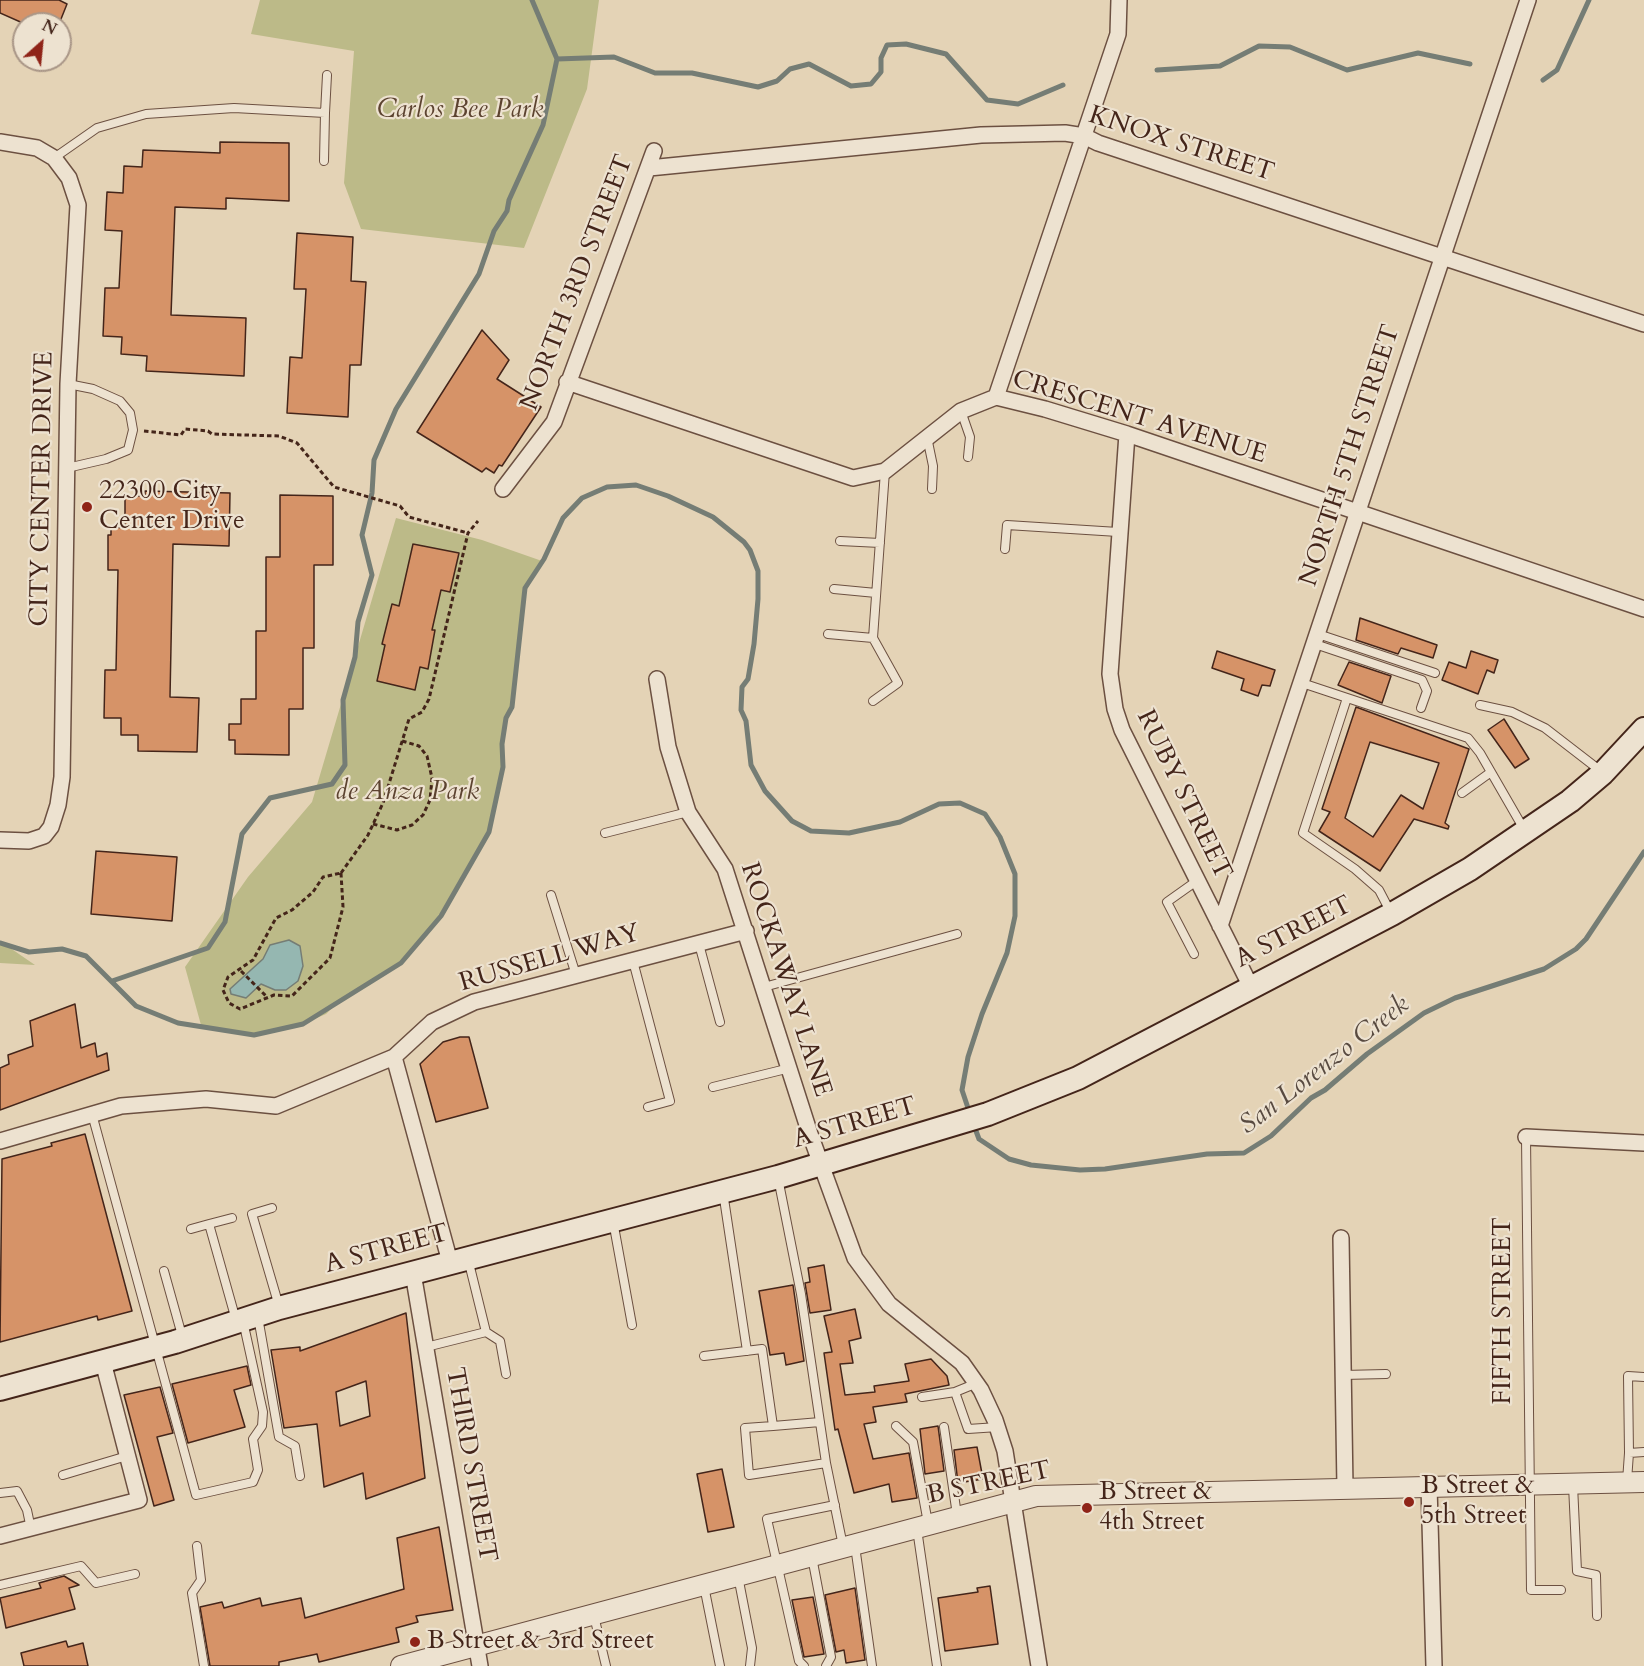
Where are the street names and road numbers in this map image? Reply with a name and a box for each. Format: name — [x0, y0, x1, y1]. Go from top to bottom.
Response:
street label: KNOX STREET — [1085, 100, 1277, 190]
street label: NORTH 3RD STREET — [515, 151, 641, 415]
street label: NORTH 5TH STREET — [1294, 321, 1408, 591]
street label: CITY CENTER DRIVE — [25, 351, 61, 627]
street label: CRESCENT AVENUE — [1008, 364, 1270, 472]
street label: RUBY STREET — [1129, 705, 1237, 885]
street label: ROCKAWAY LANE — [732, 859, 838, 1101]
street label: A STREET — [1230, 890, 1358, 976]
street label: RUSSELL WAY — [456, 918, 644, 1000]
street label: A STREET — [790, 1092, 920, 1156]
street label: FIFTH STREET — [1488, 1217, 1520, 1405]
street label: A STREET — [322, 1219, 452, 1281]
street label: THIRD STREET — [438, 1365, 502, 1565]
street label: B STREET — [924, 1456, 1054, 1512]

